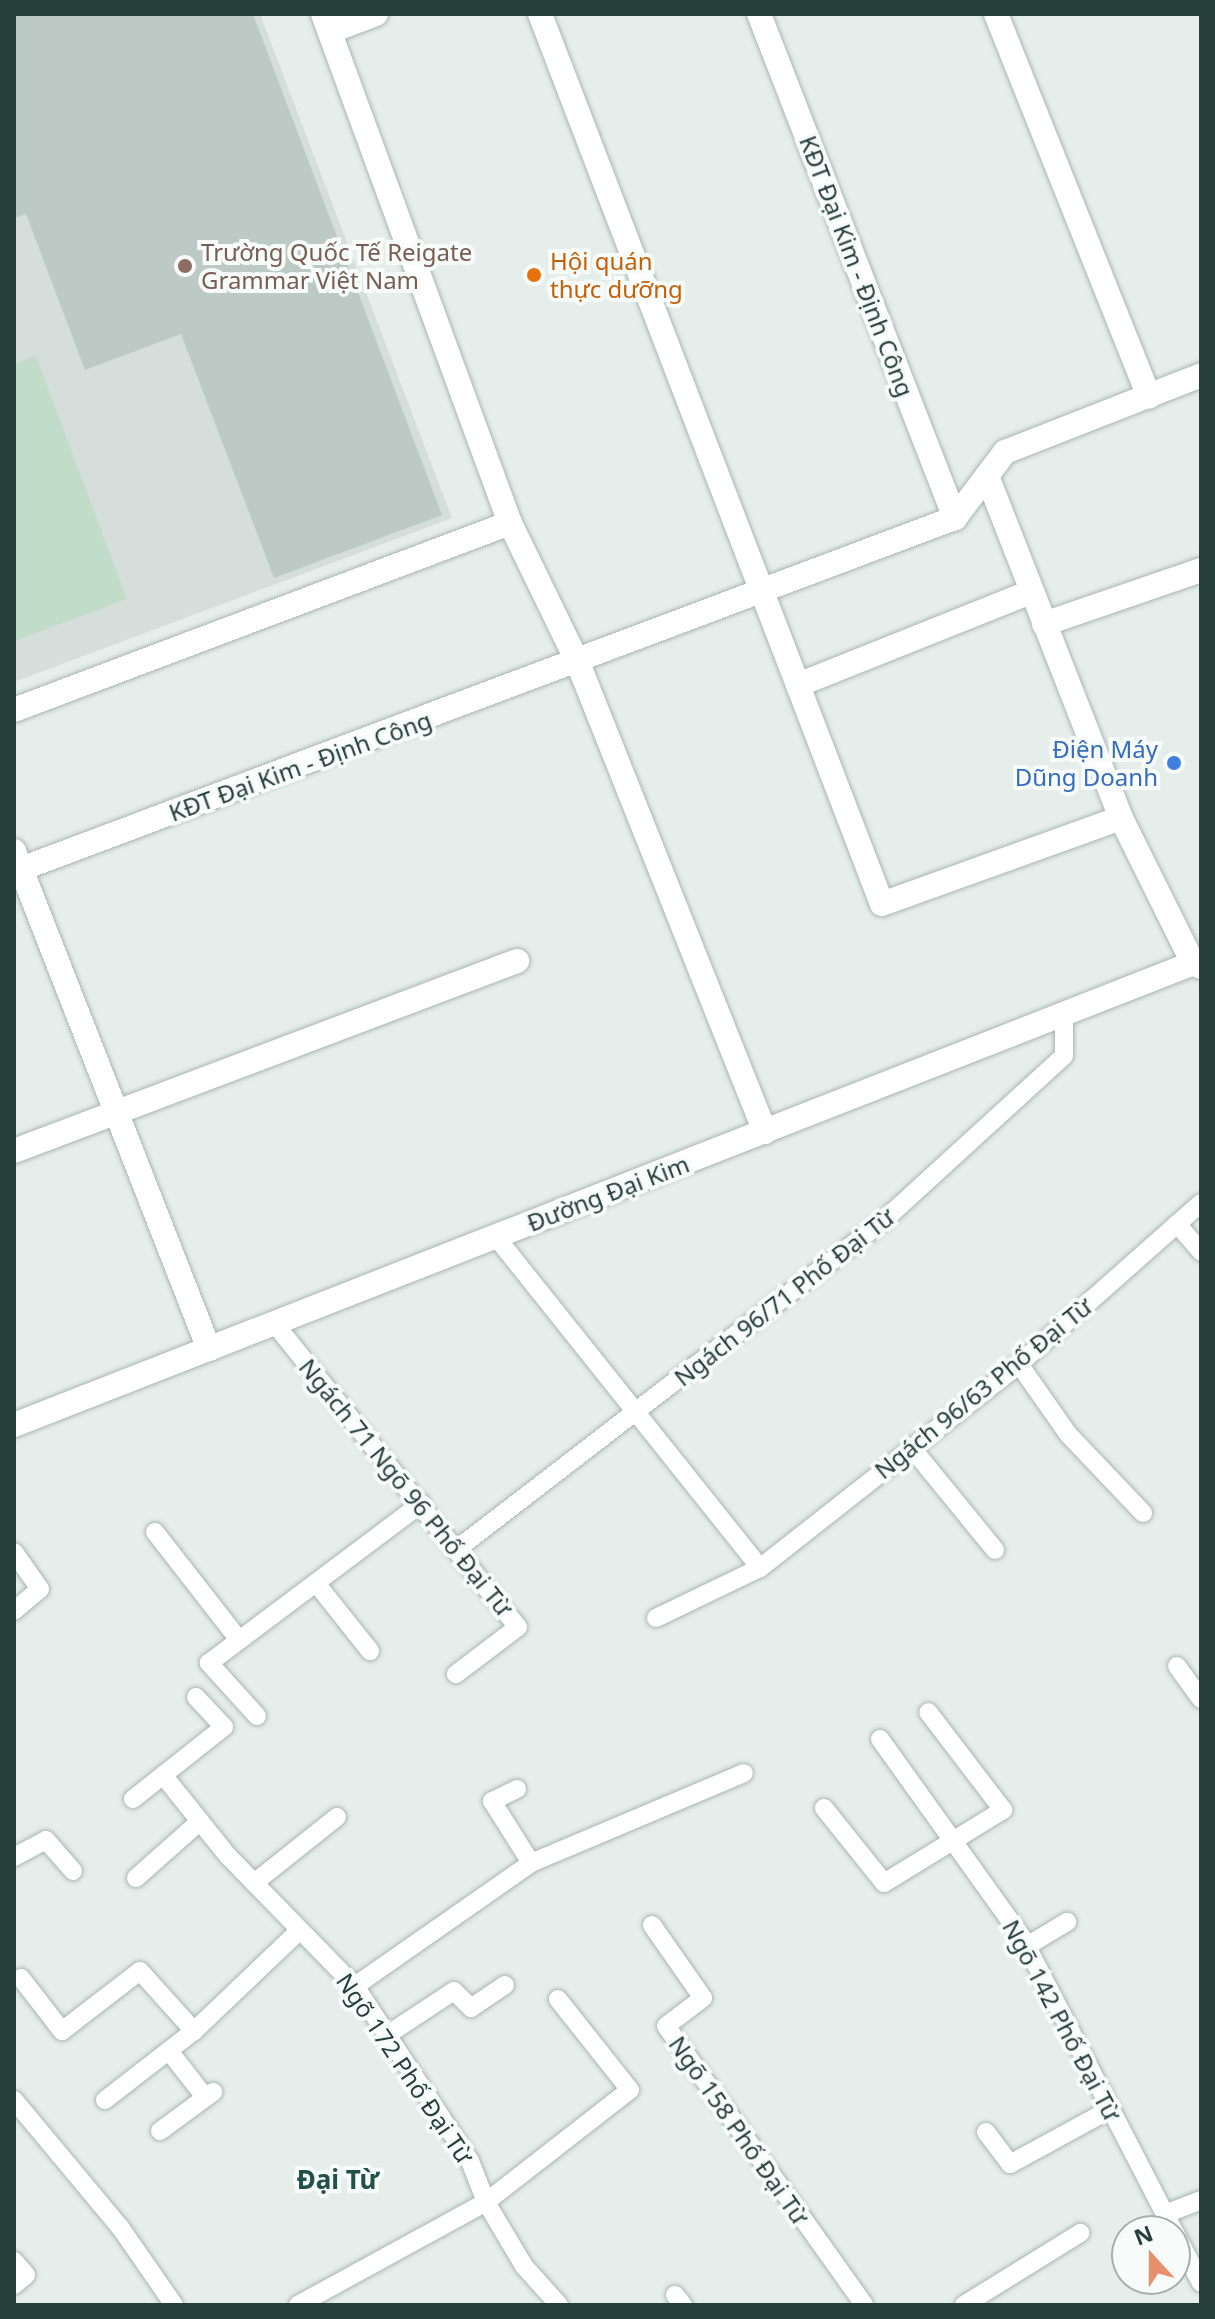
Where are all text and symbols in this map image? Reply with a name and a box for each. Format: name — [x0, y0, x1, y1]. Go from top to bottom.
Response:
street label: KĐT Đại Kim - Định Công — [794, 131, 920, 401]
place label: Trường Quốc Tế Reigate Grammar Việt Nam — [201, 238, 472, 294]
place label: Hội quán thực dưỡng — [550, 247, 683, 303]
marker: Trường Quốc Tế Reigate Grammar Việt Nam — [176, 257, 194, 275]
marker: Hội quán thực dưỡng — [525, 266, 543, 284]
street label: KĐT Đại Kim - Định Công — [165, 705, 435, 827]
place label: Điện Máy Dũng Doanh — [1015, 735, 1158, 791]
marker: Điện Máy Dũng Doanh — [1165, 754, 1183, 772]
street label: Đường Đại Kim — [523, 1149, 693, 1237]
street label: Ngách 96/71 Phố Đại Từ — [668, 1202, 900, 1392]
street label: Ngách 96/63 Phố Đại Từ — [869, 1292, 1097, 1484]
street label: Ngách 71 Ngõ 96 Phố Đại Từ — [293, 1353, 519, 1621]
street label: Ngõ 142 Phố Đại Từ — [997, 1915, 1127, 2125]
street label: Ngõ 172 Phố Đại Từ — [331, 1967, 479, 2169]
street label: Ngõ 158 Phố Đại Từ — [663, 2030, 815, 2230]
district label: Đại Từ — [297, 2164, 379, 2196]
north arrow — [1111, 2215, 1191, 2295]
text: N — [1129, 2217, 1157, 2252]

